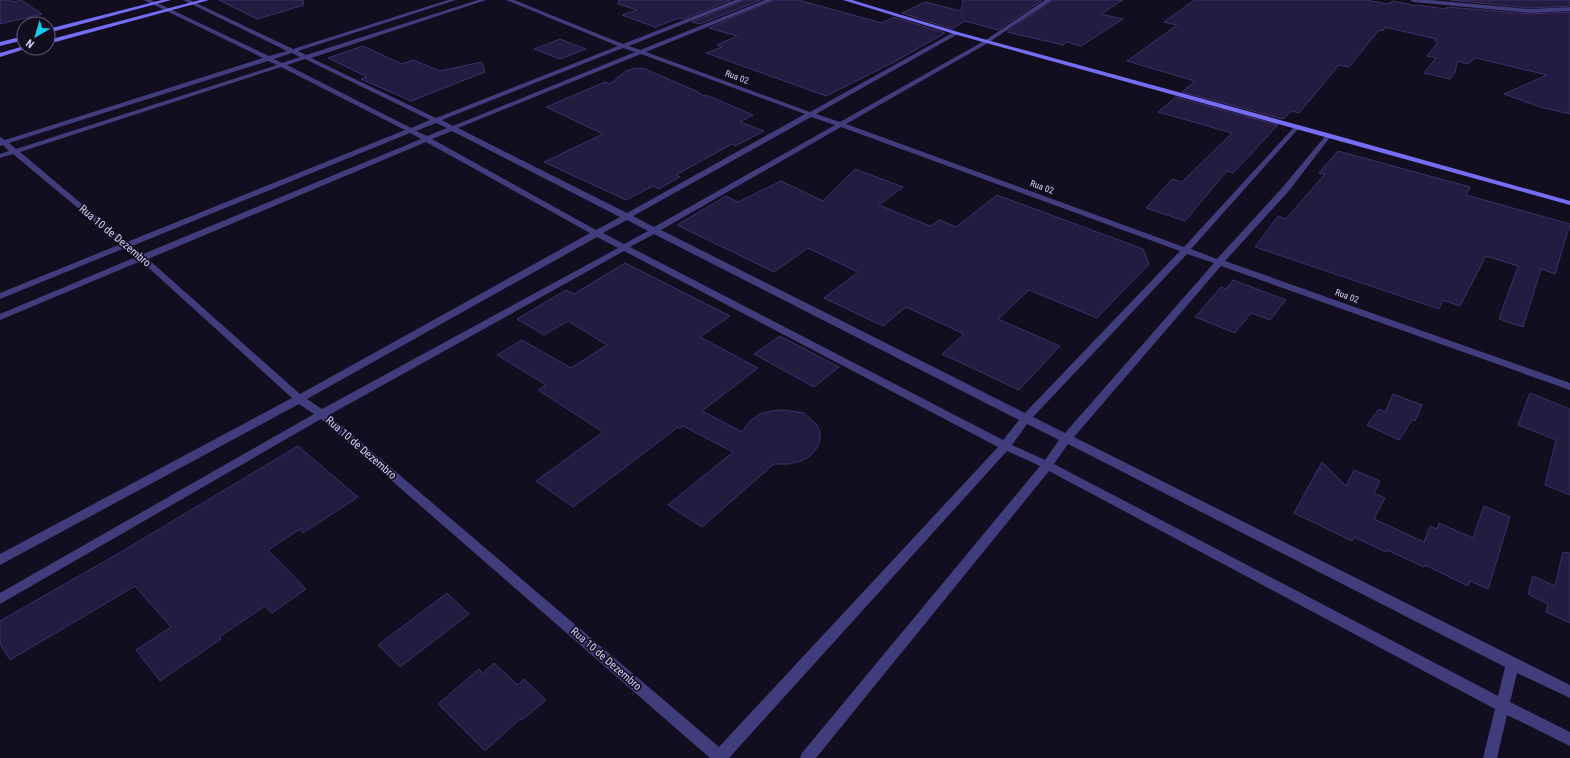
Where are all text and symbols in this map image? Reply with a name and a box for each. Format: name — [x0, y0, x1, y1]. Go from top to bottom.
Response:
north arrow — [16, 16, 56, 56]
text: N — [23, 36, 37, 51]
street label: Rua 02 — [724, 68, 751, 86]
street label: Rua 02 — [1029, 178, 1056, 196]
street label: Rua 10 de Dezembro — [77, 202, 154, 270]
street label: Rua 02 — [1334, 287, 1361, 305]
street label: Rua 10 de Dezembro — [323, 414, 399, 483]
street label: Rua 10 de Dezembro — [568, 625, 644, 694]

